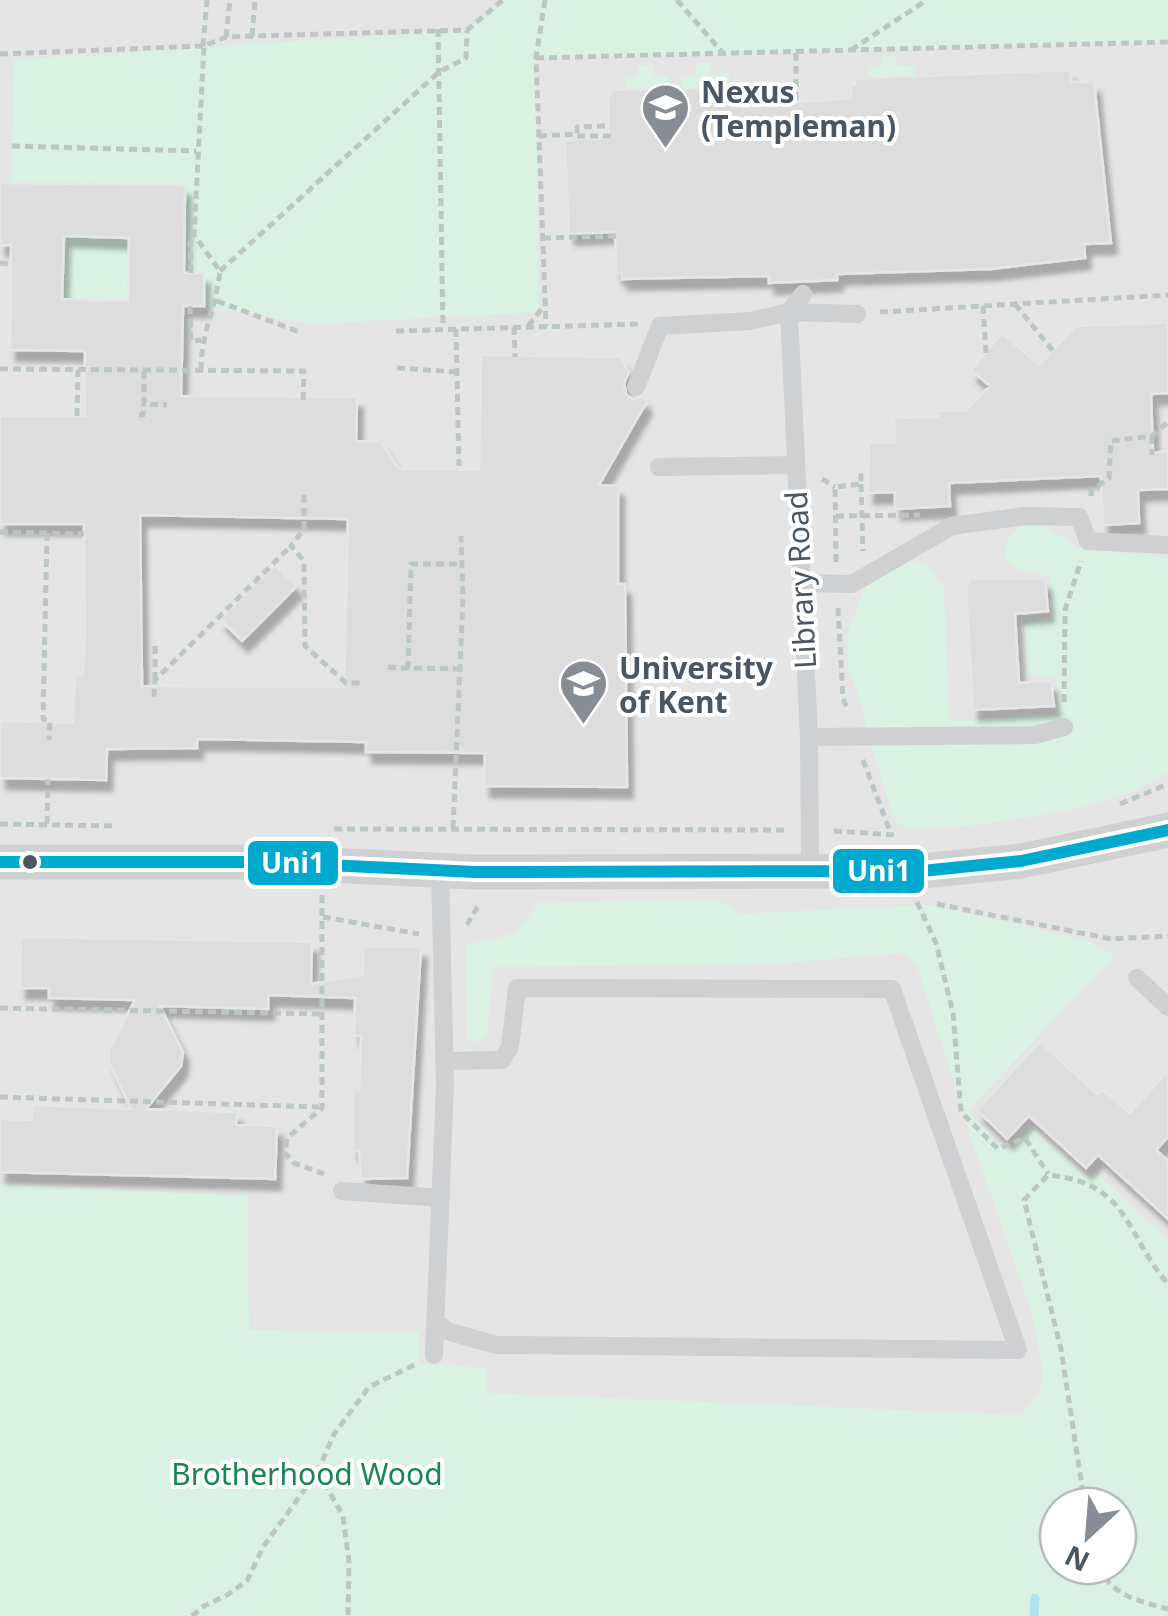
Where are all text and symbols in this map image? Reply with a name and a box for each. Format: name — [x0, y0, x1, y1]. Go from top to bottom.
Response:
place label: Nexus (Templeman) — [701, 71, 896, 146]
school or university icon: Nexus (Templeman) — [640, 82, 692, 150]
street label: Library Road — [775, 490, 825, 670]
place label: University of Kent — [619, 647, 774, 722]
school or university icon: University of Kent — [558, 658, 610, 726]
line badge: Uni1 — [246, 839, 340, 887]
text: Uni1 — [261, 843, 325, 881]
line badge: Uni1 — [831, 847, 926, 895]
text: Uni1 — [847, 851, 911, 889]
unlabelled marker — [20, 852, 40, 872]
park label: Brotherhood Wood — [171, 1453, 443, 1494]
north arrow — [1038, 1486, 1138, 1586]
text: N — [1058, 1537, 1095, 1581]

